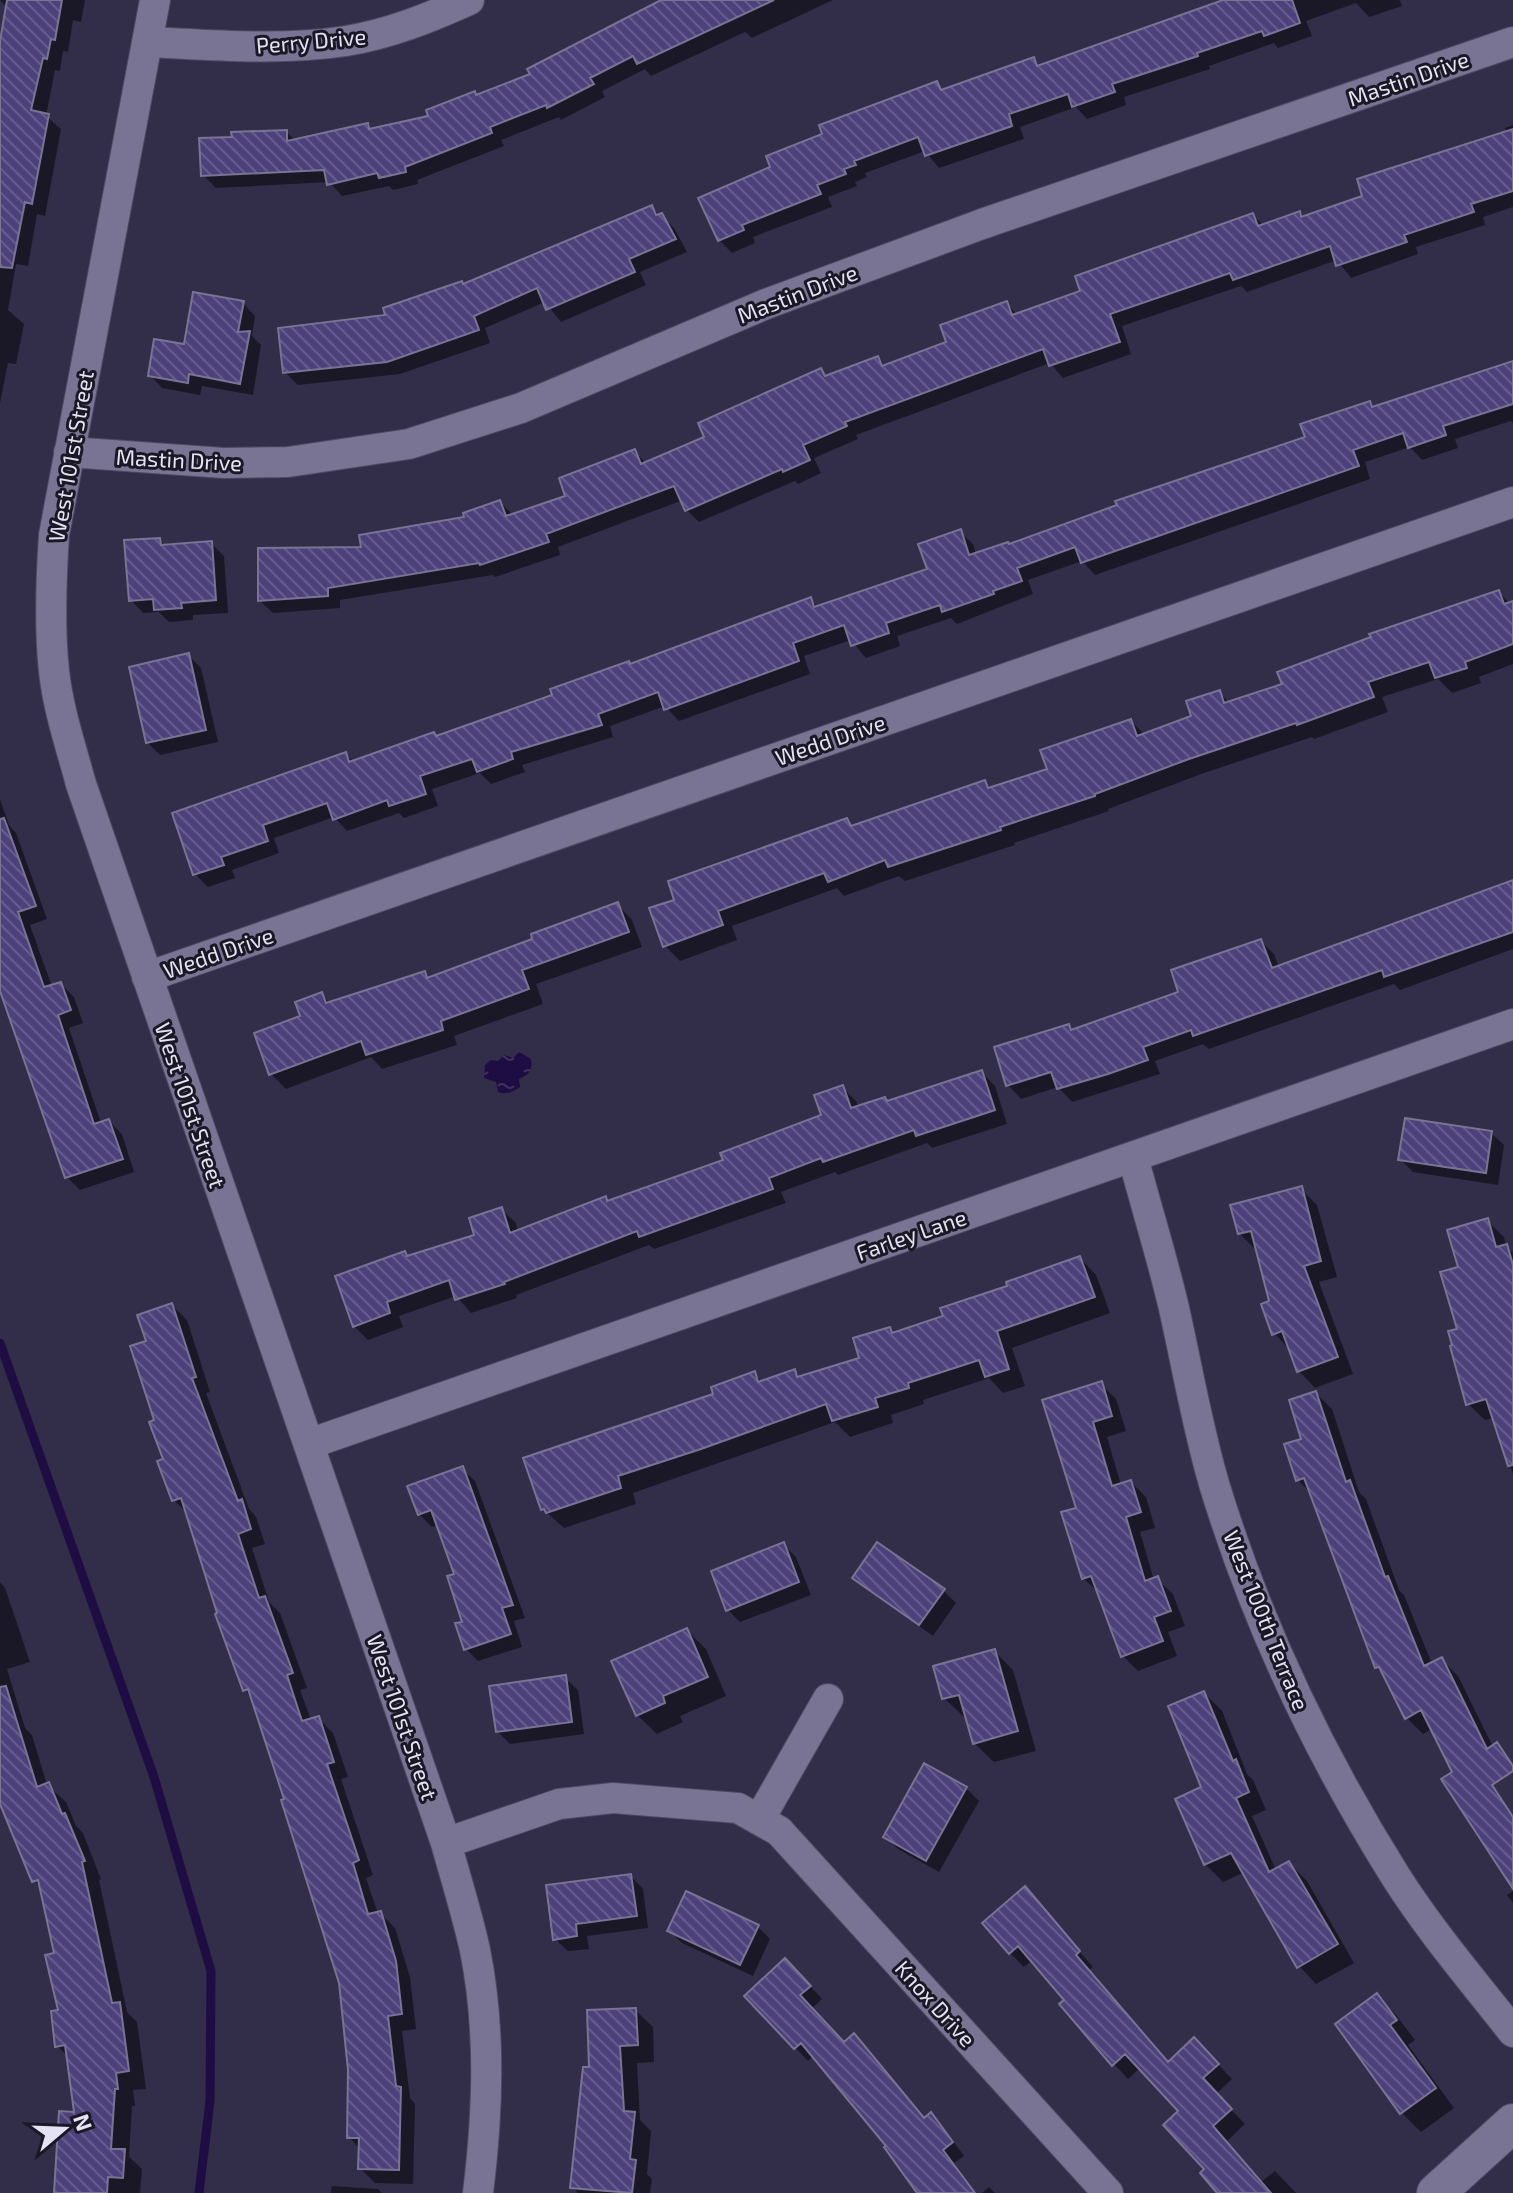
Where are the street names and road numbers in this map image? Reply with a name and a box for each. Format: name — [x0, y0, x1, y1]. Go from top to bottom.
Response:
street label: Perry Drive — [255, 22, 367, 58]
street label: Mastin Drive — [1344, 45, 1472, 111]
street label: Mastin Drive — [733, 258, 861, 328]
street label: West 101st Street — [42, 368, 98, 544]
street label: Mastin Drive — [115, 443, 243, 475]
street label: Wedd Drive — [772, 708, 888, 770]
street label: Wedd Drive — [160, 921, 276, 983]
street label: West 101st Street — [151, 1019, 231, 1191]
street label: Farley Lane — [853, 1203, 969, 1265]
street label: West 100th Terrace — [1219, 1526, 1315, 1714]
street label: West 101st Street — [363, 1631, 443, 1803]
street label: Knox Drive — [891, 1955, 981, 2051]

